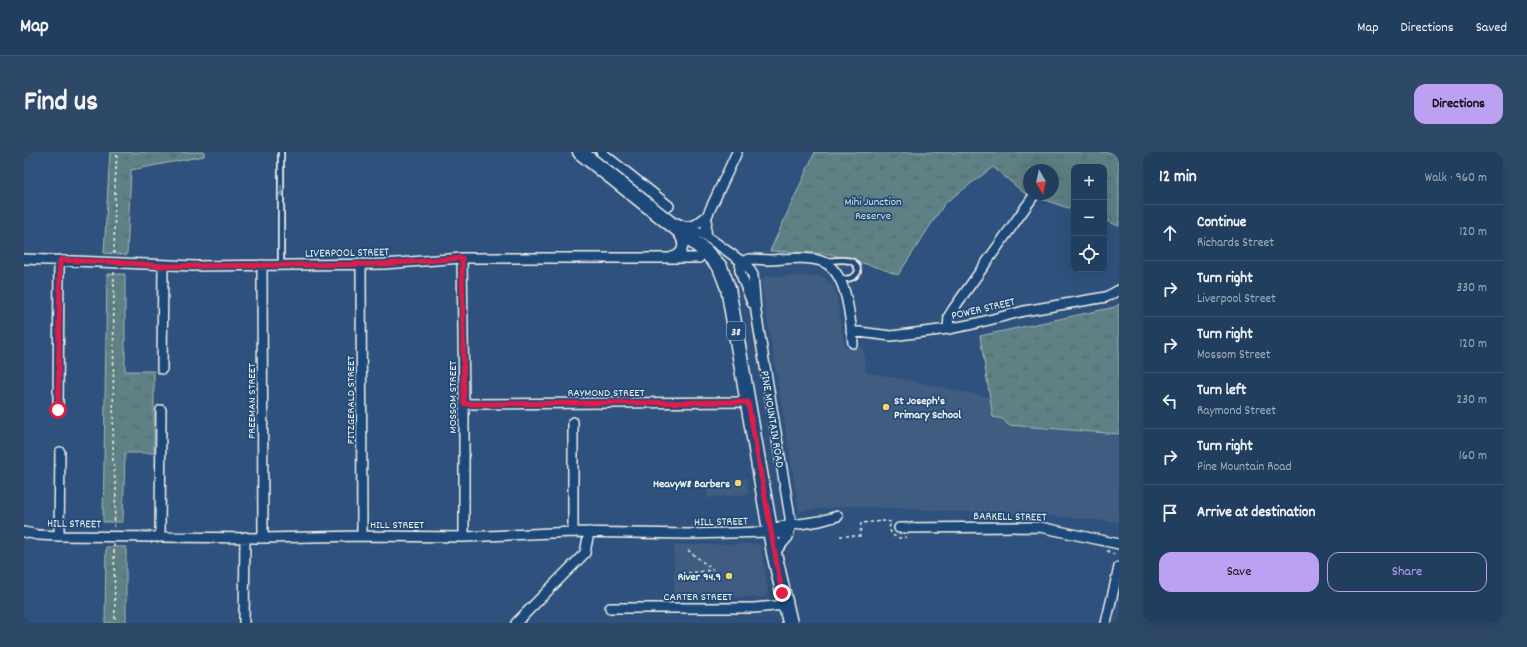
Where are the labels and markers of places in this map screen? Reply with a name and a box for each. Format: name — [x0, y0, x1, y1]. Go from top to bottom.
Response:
place label: St Joseph's Primary School — [894, 393, 961, 424]
marker: St Joseph's Primary School — [881, 402, 891, 412]
place label: HeavyW8 Barbers — [653, 476, 730, 493]
marker: HeavyW8 Barbers — [733, 478, 743, 488]
place label: River 94.9 — [678, 569, 721, 586]
marker: River 94.9 — [724, 571, 734, 581]

